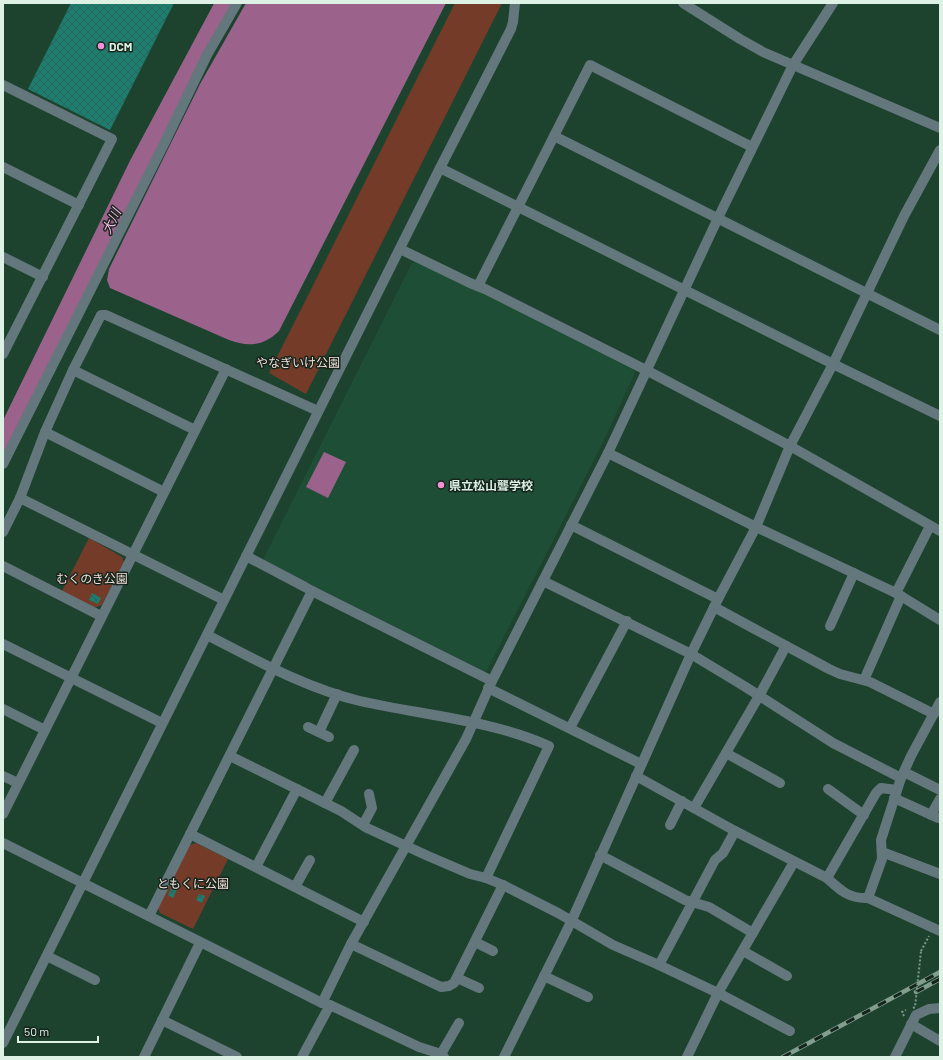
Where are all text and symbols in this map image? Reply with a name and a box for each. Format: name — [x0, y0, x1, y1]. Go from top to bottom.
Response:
place label: DCM — [109, 39, 132, 53]
marker: DCM — [96, 41, 106, 51]
water label: 大川 — [98, 204, 125, 236]
park label: やなぎいけ公園 — [256, 355, 340, 369]
place label: 県立松山聾学校 — [449, 478, 533, 492]
marker: 県立松山聾学校 — [436, 480, 446, 490]
park label: むくのき公園 — [56, 571, 128, 585]
park label: ともくに公園 — [157, 876, 229, 890]
scale bar — [18, 1018, 98, 1044]
text: 50 m — [24, 1024, 49, 1038]

